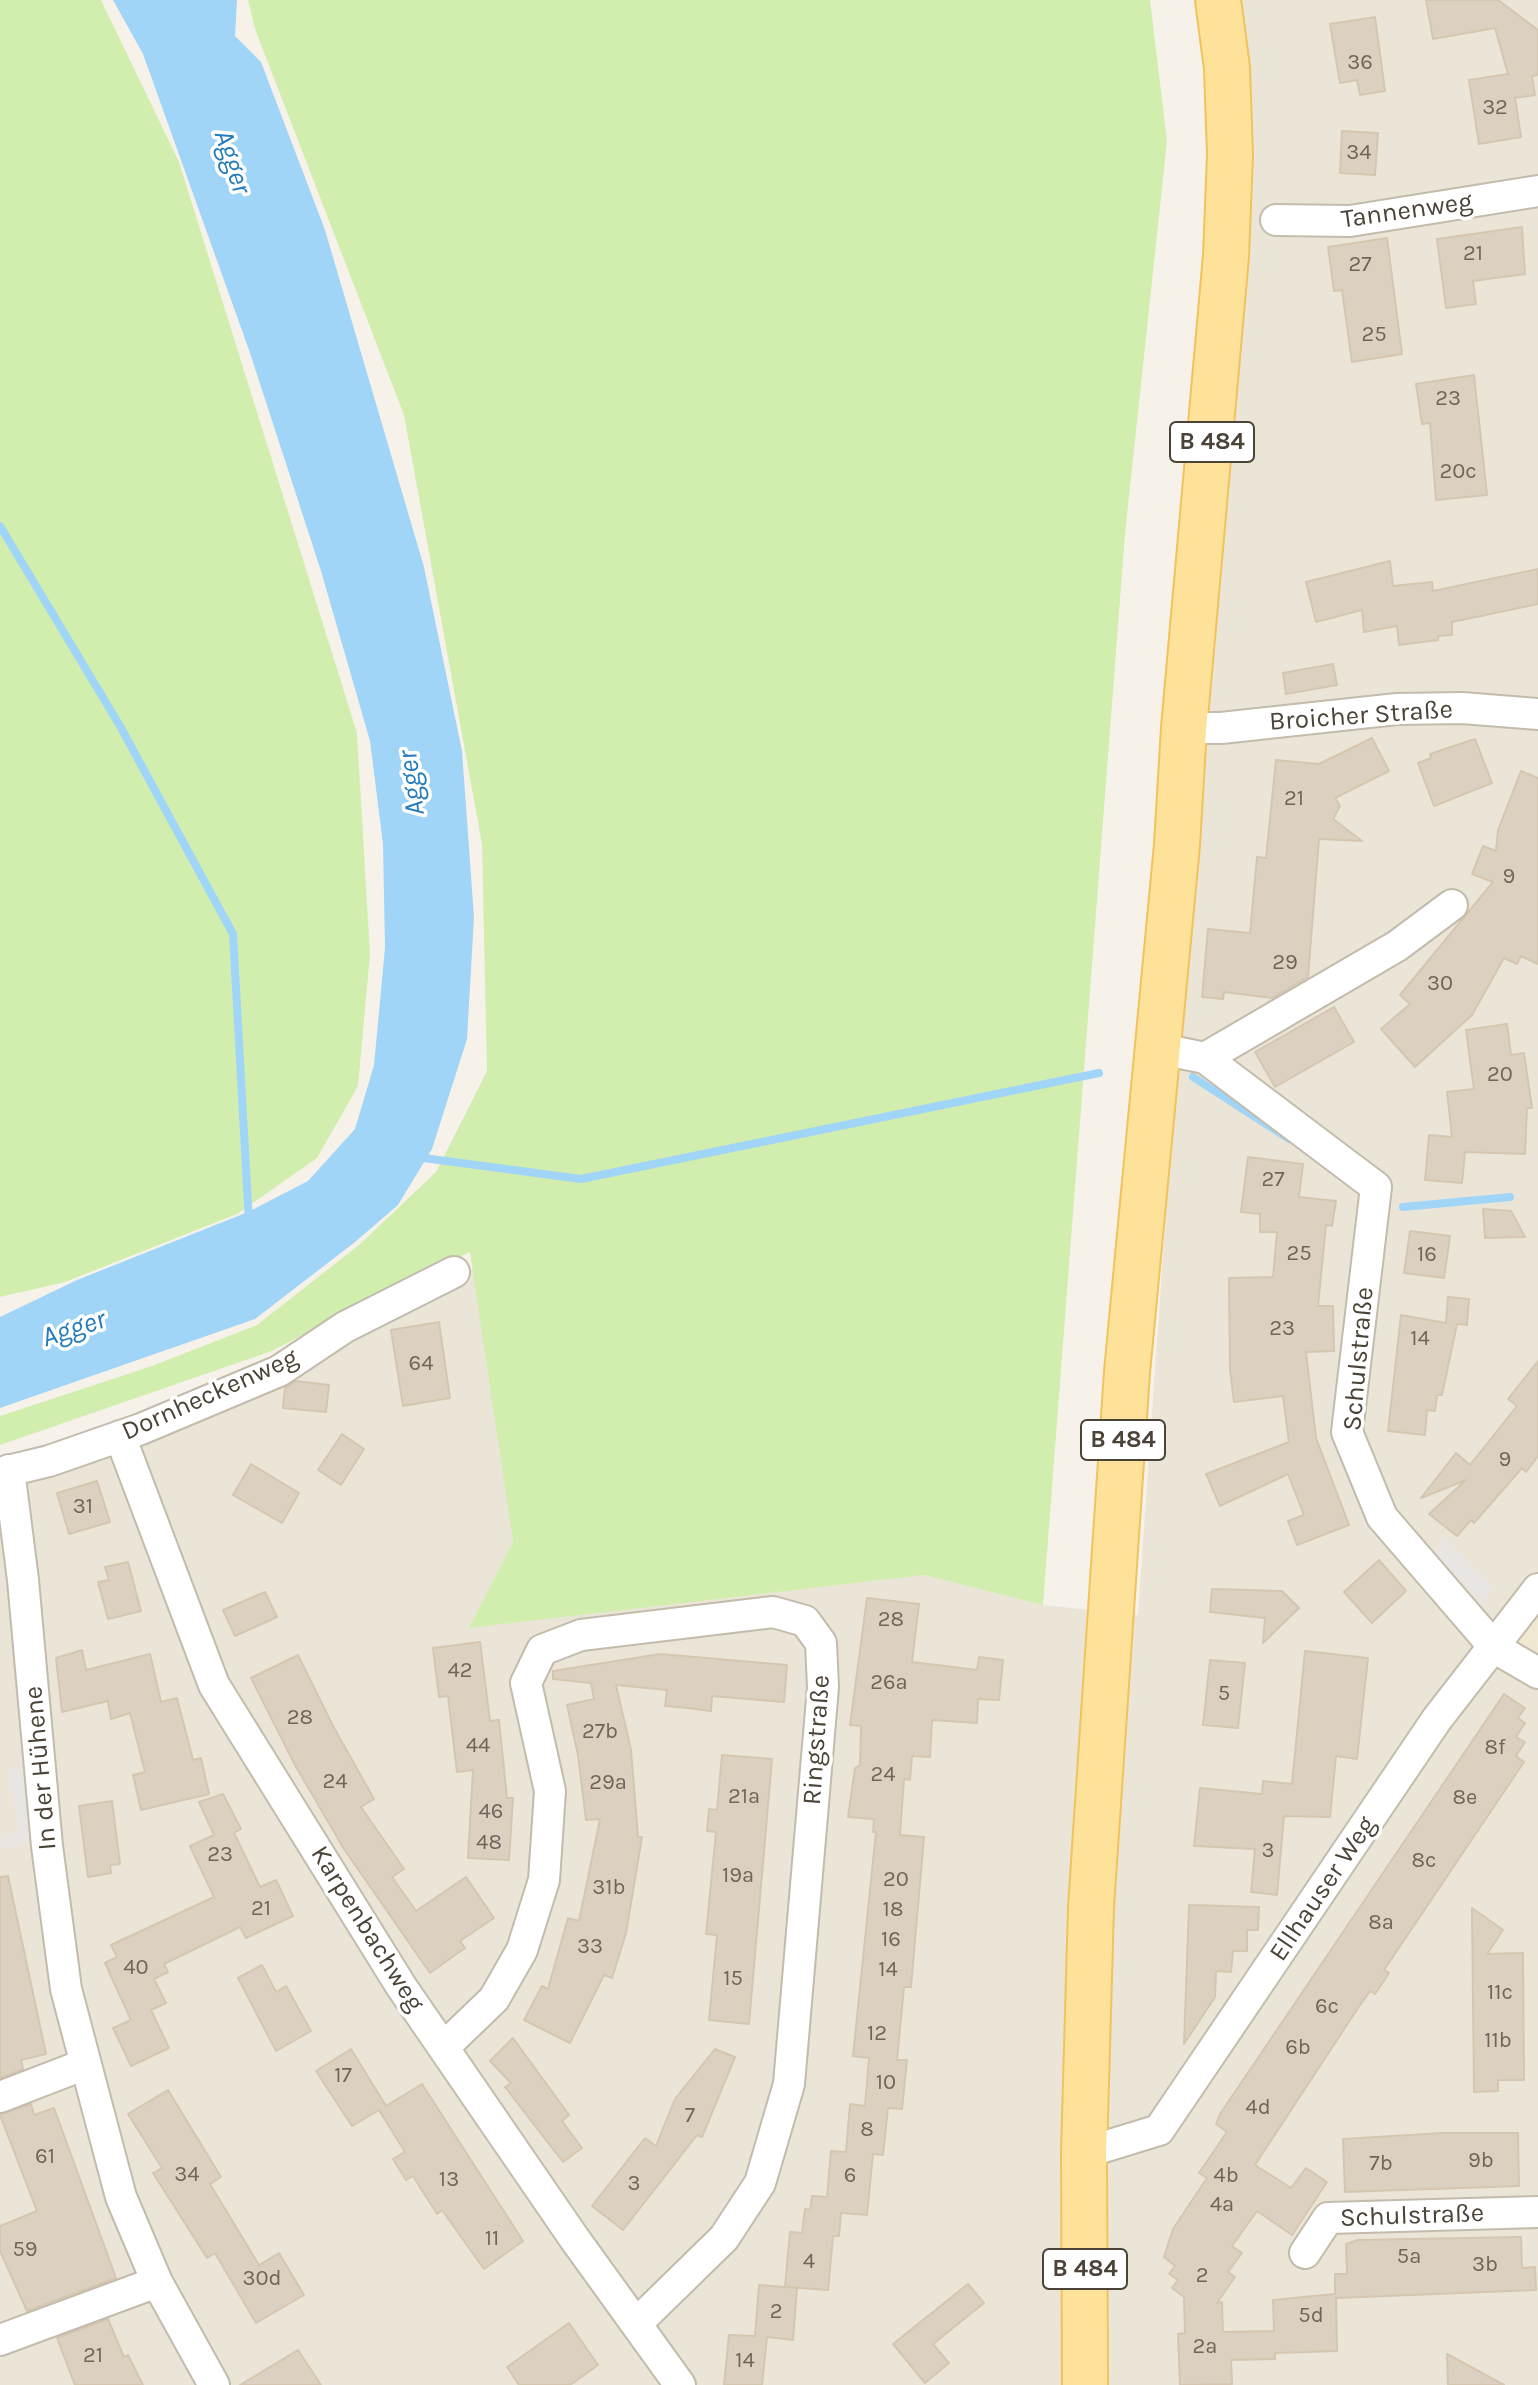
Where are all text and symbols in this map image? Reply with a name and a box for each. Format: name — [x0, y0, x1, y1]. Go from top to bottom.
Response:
house number: 36 — [1347, 50, 1373, 76]
house number: 32 — [1482, 95, 1508, 121]
water label: Agger — [206, 126, 258, 198]
house number: 34 — [1346, 140, 1372, 166]
street label: Tannenweg — [1339, 186, 1475, 236]
house number: 21 — [1463, 241, 1483, 267]
house number: 27 — [1348, 252, 1372, 278]
house number: 25 — [1361, 322, 1387, 348]
house number: 23 — [1435, 386, 1461, 412]
road number: B 484 — [1170, 422, 1254, 462]
house number: 20c — [1439, 459, 1477, 485]
street label: Broicher Straße — [1268, 694, 1454, 738]
water label: Agger — [391, 748, 433, 818]
house number: 21 — [1284, 786, 1304, 812]
house number: 9 — [1503, 864, 1515, 890]
house number: 29 — [1272, 950, 1298, 976]
house number: 30 — [1427, 971, 1453, 997]
house number: 20 — [1487, 1062, 1513, 1088]
house number: 27 — [1261, 1167, 1285, 1193]
house number: 25 — [1286, 1241, 1312, 1267]
house number: 16 — [1417, 1242, 1437, 1268]
street label: Schulstraße — [1337, 1286, 1381, 1432]
water label: Agger — [38, 1303, 110, 1355]
house number: 23 — [1269, 1316, 1295, 1342]
house number: 14 — [1410, 1326, 1430, 1352]
street label: Dornheckenweg — [117, 1342, 303, 1448]
house number: 64 — [409, 1351, 433, 1377]
road number: B 484 — [1081, 1420, 1165, 1460]
house number: 9 — [1499, 1447, 1511, 1473]
house number: 31 — [73, 1494, 93, 1520]
house number: 28 — [878, 1607, 904, 1633]
house number: 42 — [447, 1658, 473, 1684]
house number: 26a — [870, 1670, 908, 1696]
street label: Ringstraße — [797, 1674, 837, 1806]
house number: 5 — [1218, 1681, 1230, 1707]
street label: In der Hühene — [18, 1685, 64, 1851]
house number: 28 — [287, 1705, 313, 1731]
house number: 27b — [582, 1719, 618, 1745]
house number: 44 — [466, 1733, 490, 1759]
house number: 8f — [1484, 1735, 1506, 1761]
house number: 24 — [870, 1762, 896, 1788]
house number: 24 — [322, 1769, 348, 1795]
house number: 29a — [589, 1770, 627, 1796]
house number: 21a — [728, 1784, 760, 1810]
house number: 8e — [1453, 1785, 1477, 1811]
house number: 46 — [479, 1799, 503, 1825]
street label: Ellhauser Weg — [1263, 1811, 1383, 1967]
house number: 48 — [476, 1830, 502, 1856]
house number: 3 — [1262, 1838, 1274, 1864]
street label: Karpenbachweg — [304, 1840, 430, 2018]
house number: 23 — [207, 1842, 233, 1868]
house number: 8c — [1412, 1848, 1436, 1874]
house number: 19a — [722, 1863, 754, 1889]
house number: 20 — [883, 1867, 909, 1893]
house number: 31b — [592, 1875, 626, 1901]
house number: 21 — [251, 1896, 271, 1922]
house number: 18 — [883, 1897, 903, 1923]
house number: 8a — [1368, 1910, 1394, 1936]
house number: 16 — [881, 1927, 901, 1953]
house number: 33 — [577, 1934, 603, 1960]
house number: 40 — [123, 1955, 149, 1981]
house number: 14 — [878, 1957, 898, 1983]
house number: 15 — [723, 1966, 743, 1992]
house number: 11c — [1487, 1980, 1513, 2006]
house number: 6c — [1315, 1994, 1339, 2020]
house number: 12 — [867, 2021, 887, 2047]
house number: 11b — [1484, 2028, 1512, 2054]
house number: 6b — [1285, 2035, 1311, 2061]
house number: 17 — [334, 2063, 352, 2089]
house number: 10 — [876, 2070, 896, 2096]
house number: 4d — [1245, 2095, 1271, 2121]
house number: 7 — [685, 2103, 695, 2129]
house number: 8 — [860, 2117, 874, 2143]
house number: 61 — [35, 2144, 55, 2170]
house number: 9b — [1468, 2148, 1494, 2174]
house number: 7b — [1369, 2151, 1393, 2177]
house number: 34 — [174, 2162, 200, 2188]
house number: 6 — [844, 2163, 856, 2189]
house number: 4b — [1213, 2163, 1239, 2189]
house number: 13 — [439, 2167, 459, 2193]
house number: 3 — [628, 2171, 640, 2197]
house number: 4a — [1210, 2192, 1234, 2218]
street label: Schulstraße — [1339, 2198, 1485, 2234]
house number: 11 — [485, 2226, 499, 2252]
house number: 59 — [12, 2237, 38, 2263]
house number: 5a — [1397, 2244, 1421, 2270]
house number: 4 — [803, 2249, 815, 2275]
road number: B 484 — [1043, 2249, 1127, 2289]
house number: 3b — [1472, 2252, 1498, 2278]
house number: 2 — [1196, 2263, 1208, 2289]
house number: 30d — [242, 2266, 282, 2292]
house number: 2 — [770, 2299, 782, 2325]
house number: 5d — [1298, 2303, 1324, 2329]
house number: 2a — [1193, 2334, 1217, 2360]
house number: 21 — [83, 2343, 103, 2369]
house number: 14 — [735, 2348, 755, 2374]

